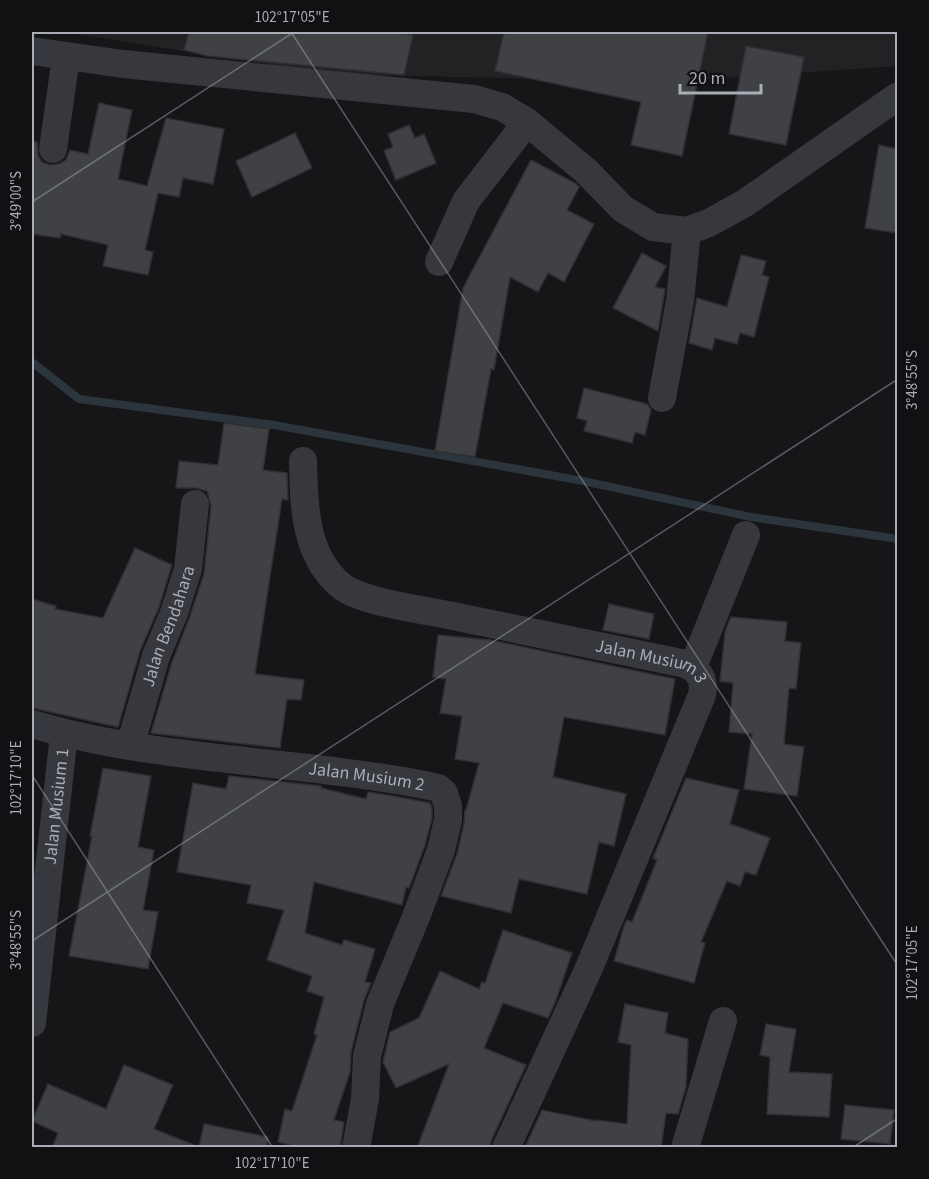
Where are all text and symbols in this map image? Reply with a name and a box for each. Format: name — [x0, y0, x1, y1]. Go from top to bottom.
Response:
text: 102°17'05"E — [254, 7, 330, 28]
scale bar — [680, 57, 761, 95]
text: 20 m — [689, 66, 725, 91]
text: 3°49'00"S — [6, 171, 27, 231]
text: 3°48'55"S — [902, 350, 923, 410]
street label: Jalan Bendahara — [135, 562, 201, 689]
street label: Jalan Musium 3 — [593, 633, 714, 687]
text: 102°17'10"E — [6, 740, 27, 816]
street label: Jalan Musium 1 — [37, 747, 75, 866]
street label: Jalan Musium 2 — [307, 756, 427, 797]
text: 3°48'55"S — [6, 910, 27, 970]
text: 102°17'05"E — [902, 925, 923, 1001]
text: 102°17'10"E — [234, 1153, 310, 1174]

